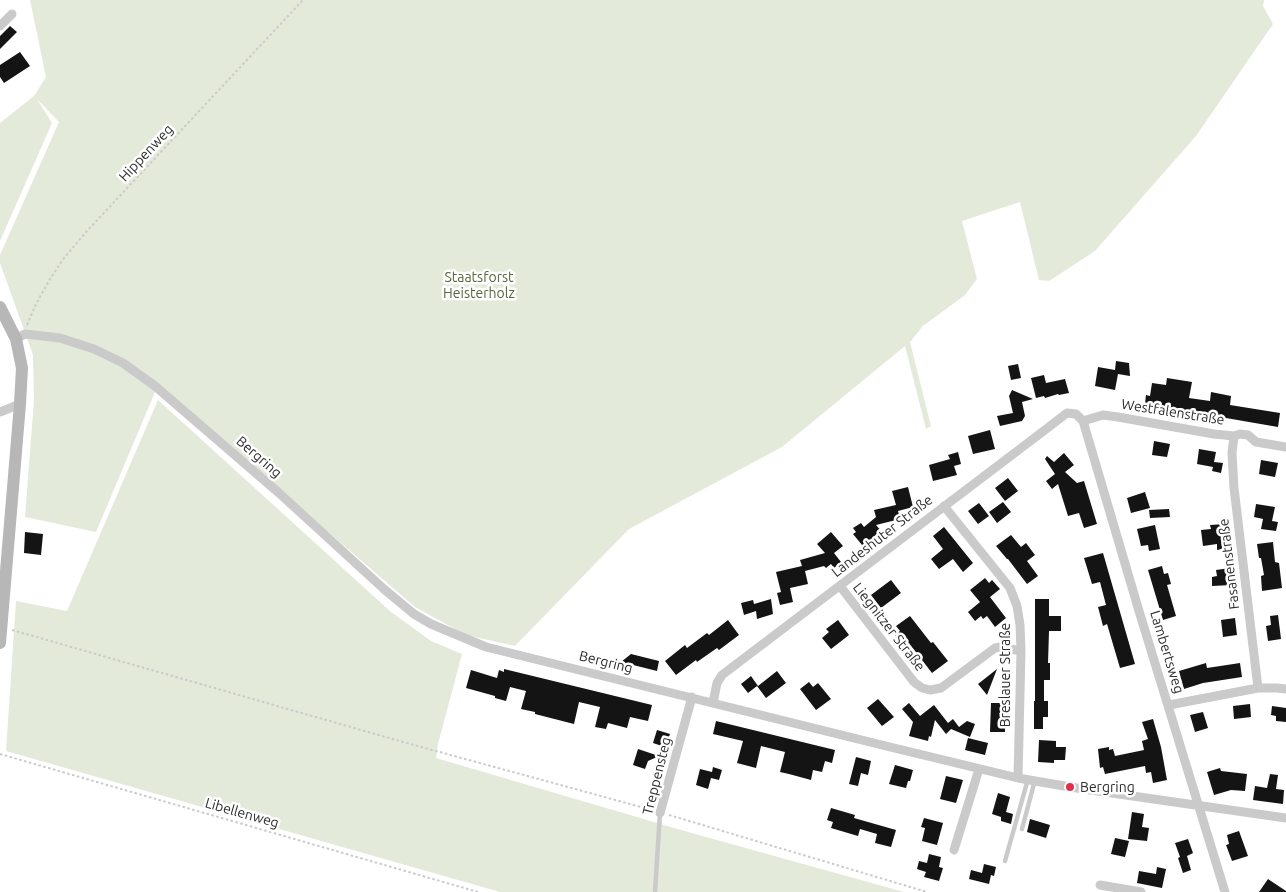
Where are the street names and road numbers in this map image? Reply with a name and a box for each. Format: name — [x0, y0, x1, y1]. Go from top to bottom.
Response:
street label: Hippenweg — [115, 121, 177, 185]
street label: Westfalenstraße — [1120, 396, 1226, 428]
street label: Bergring — [233, 433, 285, 481]
street label: Landeshuter Straße — [828, 491, 936, 581]
street label: Fasanenstraße — [1215, 518, 1243, 610]
street label: Liegnitzer Straße — [849, 580, 929, 674]
street label: Lambertsweg — [1146, 608, 1188, 696]
street label: Breslauer Straße — [997, 623, 1013, 727]
street label: Bergring — [577, 647, 635, 677]
street label: Treppensteg — [639, 735, 675, 817]
street label: Libellenweg — [203, 794, 281, 832]

